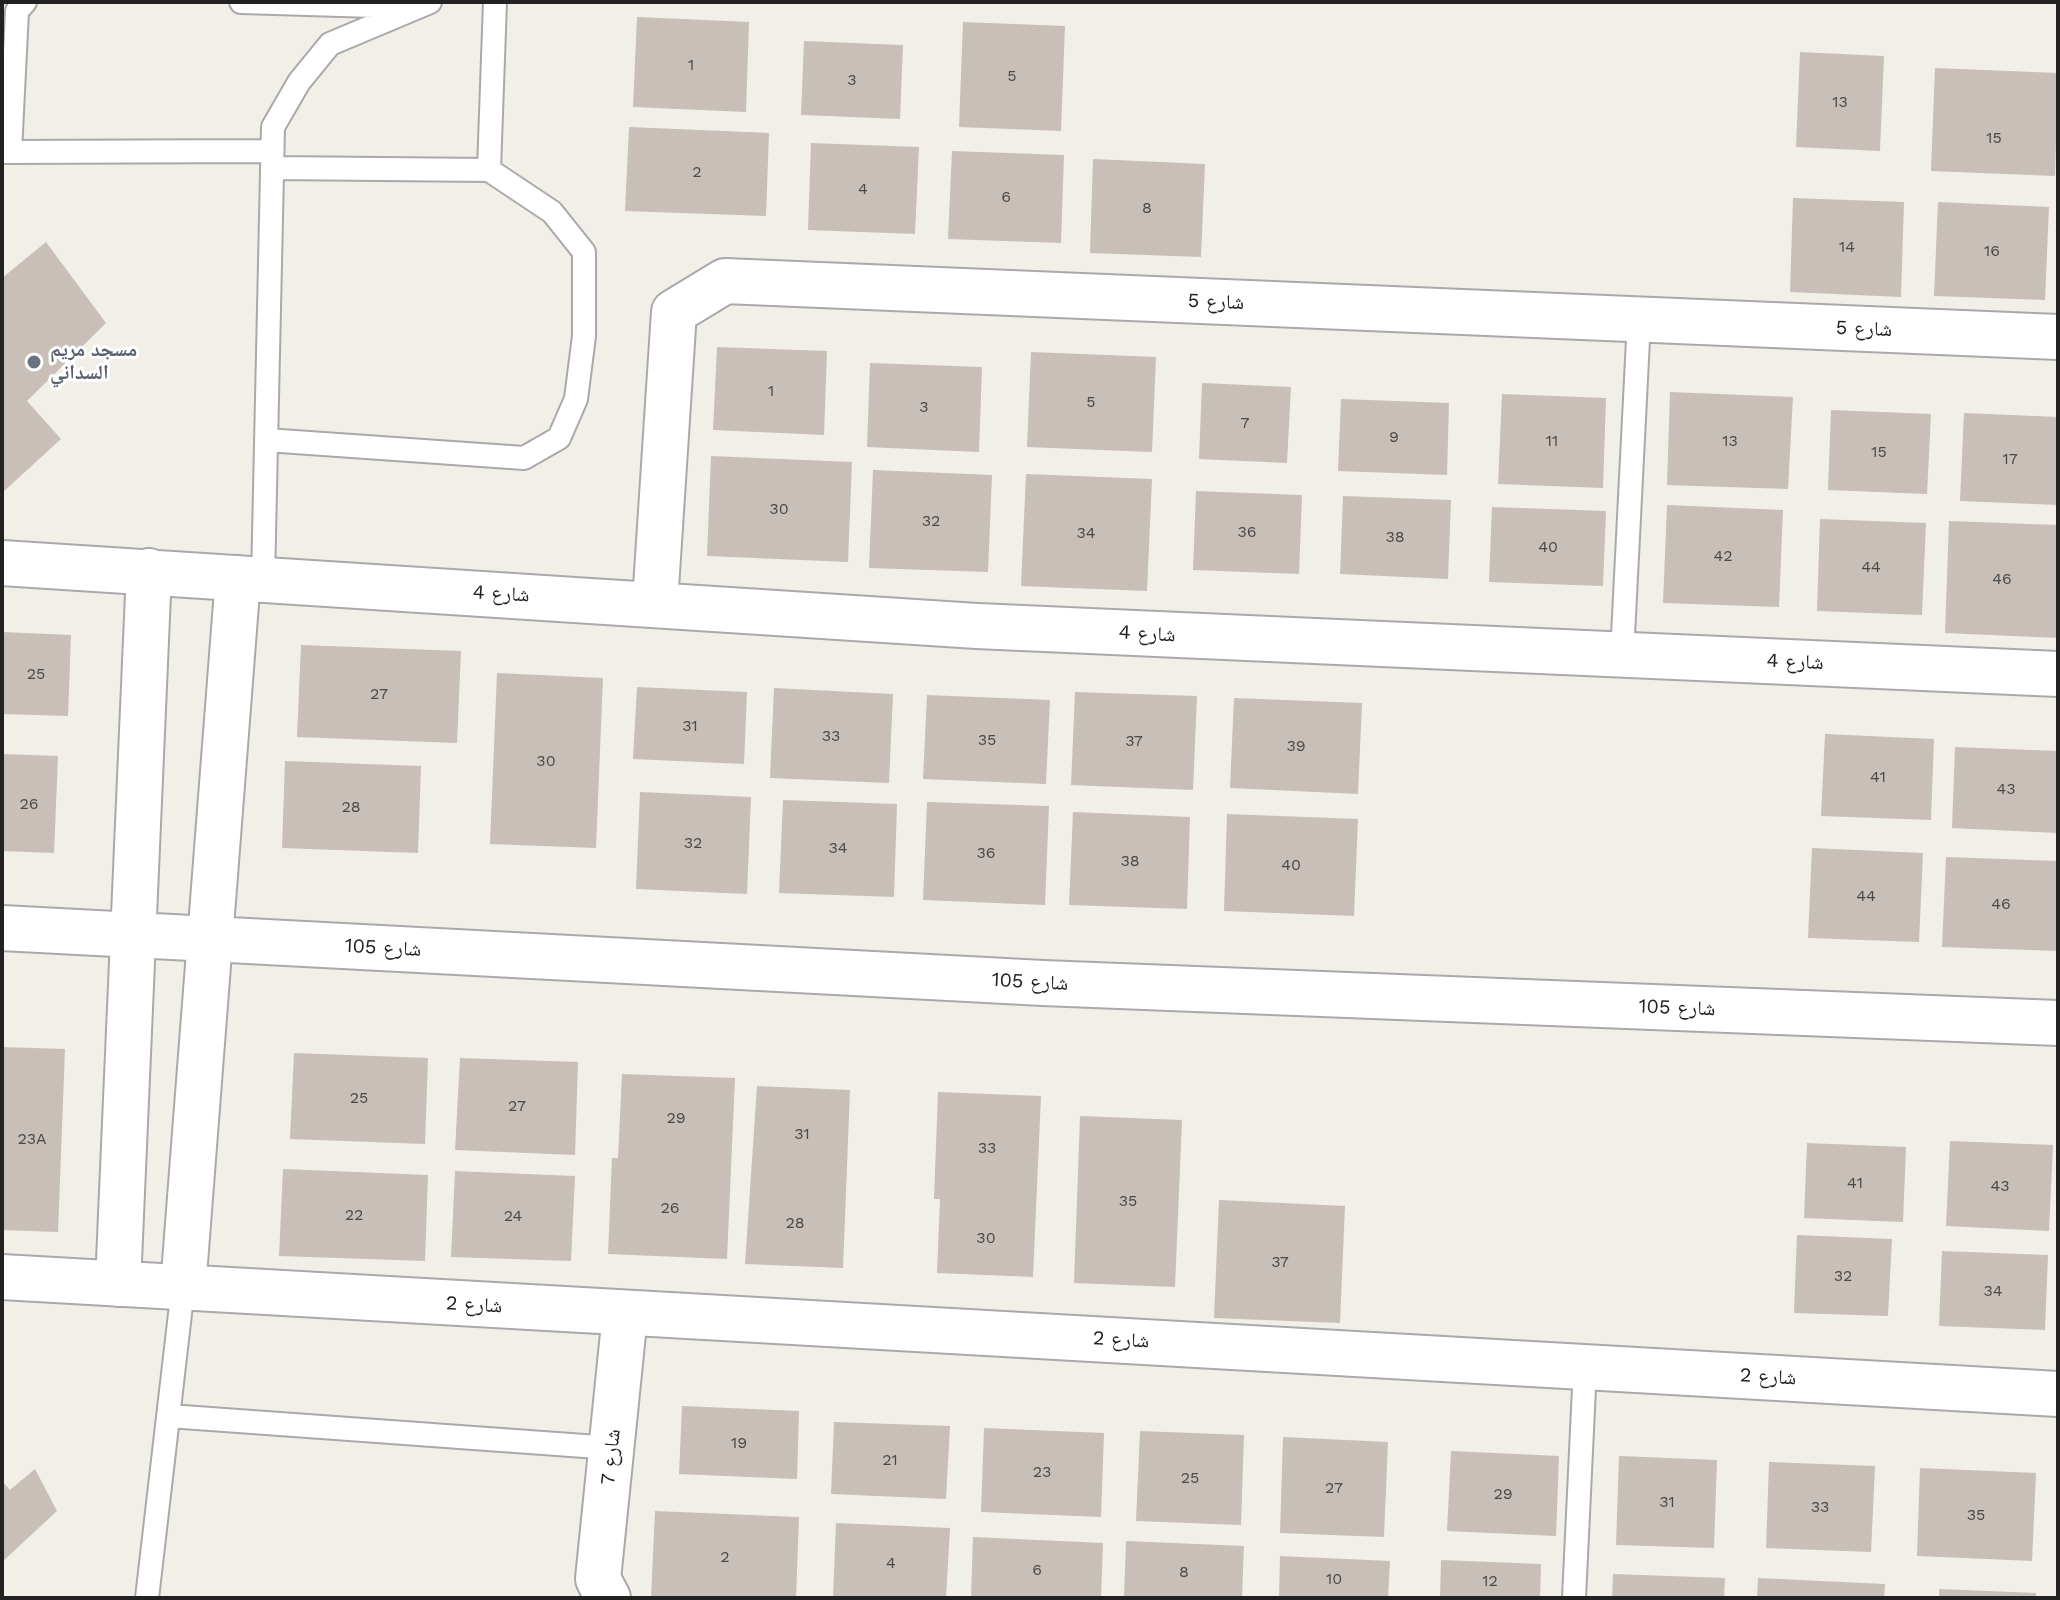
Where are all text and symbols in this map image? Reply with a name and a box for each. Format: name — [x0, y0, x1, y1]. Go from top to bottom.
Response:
house number: 1 — [688, 55, 694, 75]
house number: 5 — [1007, 66, 1017, 86]
house number: 3 — [847, 70, 857, 90]
house number: 13 — [1832, 92, 1848, 112]
house number: 15 — [1986, 128, 2002, 148]
house number: 2 — [692, 162, 702, 182]
house number: 4 — [858, 179, 868, 199]
house number: 6 — [1001, 187, 1011, 207]
house number: 8 — [1142, 198, 1152, 218]
house number: 14 — [1839, 237, 1855, 257]
house number: 16 — [1984, 241, 2000, 261]
street label: شارع 5 — [1187, 289, 1245, 315]
street label: شارع 5 — [1835, 316, 1893, 342]
place label: مسجد مريم السداني — [50, 338, 137, 385]
marker: مسجد مريم السداني — [25, 353, 43, 371]
house number: 1 — [768, 381, 774, 401]
house number: 5 — [1086, 392, 1096, 412]
house number: 3 — [919, 397, 929, 417]
house number: 7 — [1241, 413, 1249, 433]
house number: 9 — [1389, 427, 1399, 447]
house number: 11 — [1546, 431, 1558, 451]
house number: 13 — [1722, 431, 1738, 451]
house number: 15 — [1871, 442, 1887, 462]
house number: 17 — [2002, 449, 2018, 469]
house number: 30 — [769, 499, 789, 519]
house number: 32 — [922, 511, 940, 531]
house number: 36 — [1237, 522, 1257, 542]
house number: 34 — [1076, 523, 1096, 543]
house number: 38 — [1385, 527, 1405, 547]
house number: 40 — [1538, 537, 1558, 557]
house number: 42 — [1713, 546, 1733, 566]
house number: 44 — [1861, 557, 1881, 577]
house number: 46 — [1992, 569, 2012, 589]
street label: شارع 4 — [472, 581, 530, 607]
street label: شارع 4 — [1118, 621, 1176, 647]
street label: شارع 4 — [1766, 649, 1824, 675]
house number: 25 — [27, 664, 45, 684]
house number: 27 — [370, 684, 388, 704]
house number: 31 — [682, 716, 698, 736]
house number: 33 — [822, 726, 840, 746]
house number: 35 — [978, 730, 996, 750]
house number: 37 — [1125, 731, 1143, 751]
house number: 39 — [1286, 736, 1306, 756]
house number: 30 — [536, 751, 556, 771]
house number: 41 — [1870, 767, 1886, 787]
house number: 43 — [1996, 779, 2016, 799]
house number: 26 — [19, 794, 39, 814]
house number: 28 — [341, 797, 361, 817]
house number: 32 — [684, 833, 702, 853]
house number: 34 — [828, 838, 848, 858]
house number: 36 — [976, 843, 996, 863]
house number: 38 — [1120, 851, 1140, 871]
house number: 40 — [1281, 855, 1301, 875]
house number: 44 — [1856, 886, 1876, 906]
house number: 46 — [1991, 894, 2011, 914]
street label: شارع 105 — [344, 934, 422, 962]
street label: شارع 105 — [991, 968, 1069, 996]
street label: شارع 105 — [1638, 995, 1716, 1021]
house number: 25 — [350, 1088, 368, 1108]
house number: 27 — [508, 1096, 526, 1116]
house number: 29 — [666, 1108, 686, 1128]
house number: 31 — [794, 1124, 810, 1144]
house number: 23A — [17, 1129, 47, 1149]
house number: 33 — [978, 1138, 996, 1158]
house number: 41 — [1847, 1173, 1863, 1193]
house number: 43 — [1990, 1176, 2010, 1196]
house number: 35 — [1119, 1191, 1137, 1211]
house number: 26 — [660, 1198, 680, 1218]
house number: 22 — [345, 1205, 363, 1225]
house number: 24 — [504, 1206, 522, 1226]
house number: 28 — [785, 1213, 805, 1233]
house number: 30 — [976, 1228, 996, 1248]
house number: 37 — [1271, 1252, 1289, 1272]
house number: 32 — [1834, 1266, 1852, 1286]
house number: 34 — [1983, 1281, 2003, 1301]
street label: شارع 2 — [445, 1292, 503, 1318]
street label: شارع 2 — [1092, 1327, 1150, 1353]
street label: شارع 2 — [1739, 1364, 1797, 1390]
street label: شارع 7 — [596, 1428, 626, 1486]
house number: 19 — [731, 1433, 747, 1453]
house number: 21 — [882, 1450, 898, 1470]
house number: 23 — [1033, 1462, 1051, 1482]
house number: 25 — [1181, 1468, 1199, 1488]
house number: 27 — [1325, 1478, 1343, 1498]
house number: 29 — [1493, 1484, 1513, 1504]
house number: 31 — [1659, 1492, 1675, 1512]
house number: 33 — [1811, 1497, 1829, 1517]
house number: 35 — [1967, 1505, 1985, 1525]
house number: 2 — [720, 1547, 730, 1567]
house number: 4 — [886, 1553, 896, 1573]
house number: 6 — [1032, 1560, 1042, 1580]
house number: 8 — [1179, 1562, 1189, 1582]
house number: 10 — [1326, 1569, 1342, 1589]
house number: 12 — [1482, 1571, 1498, 1591]

